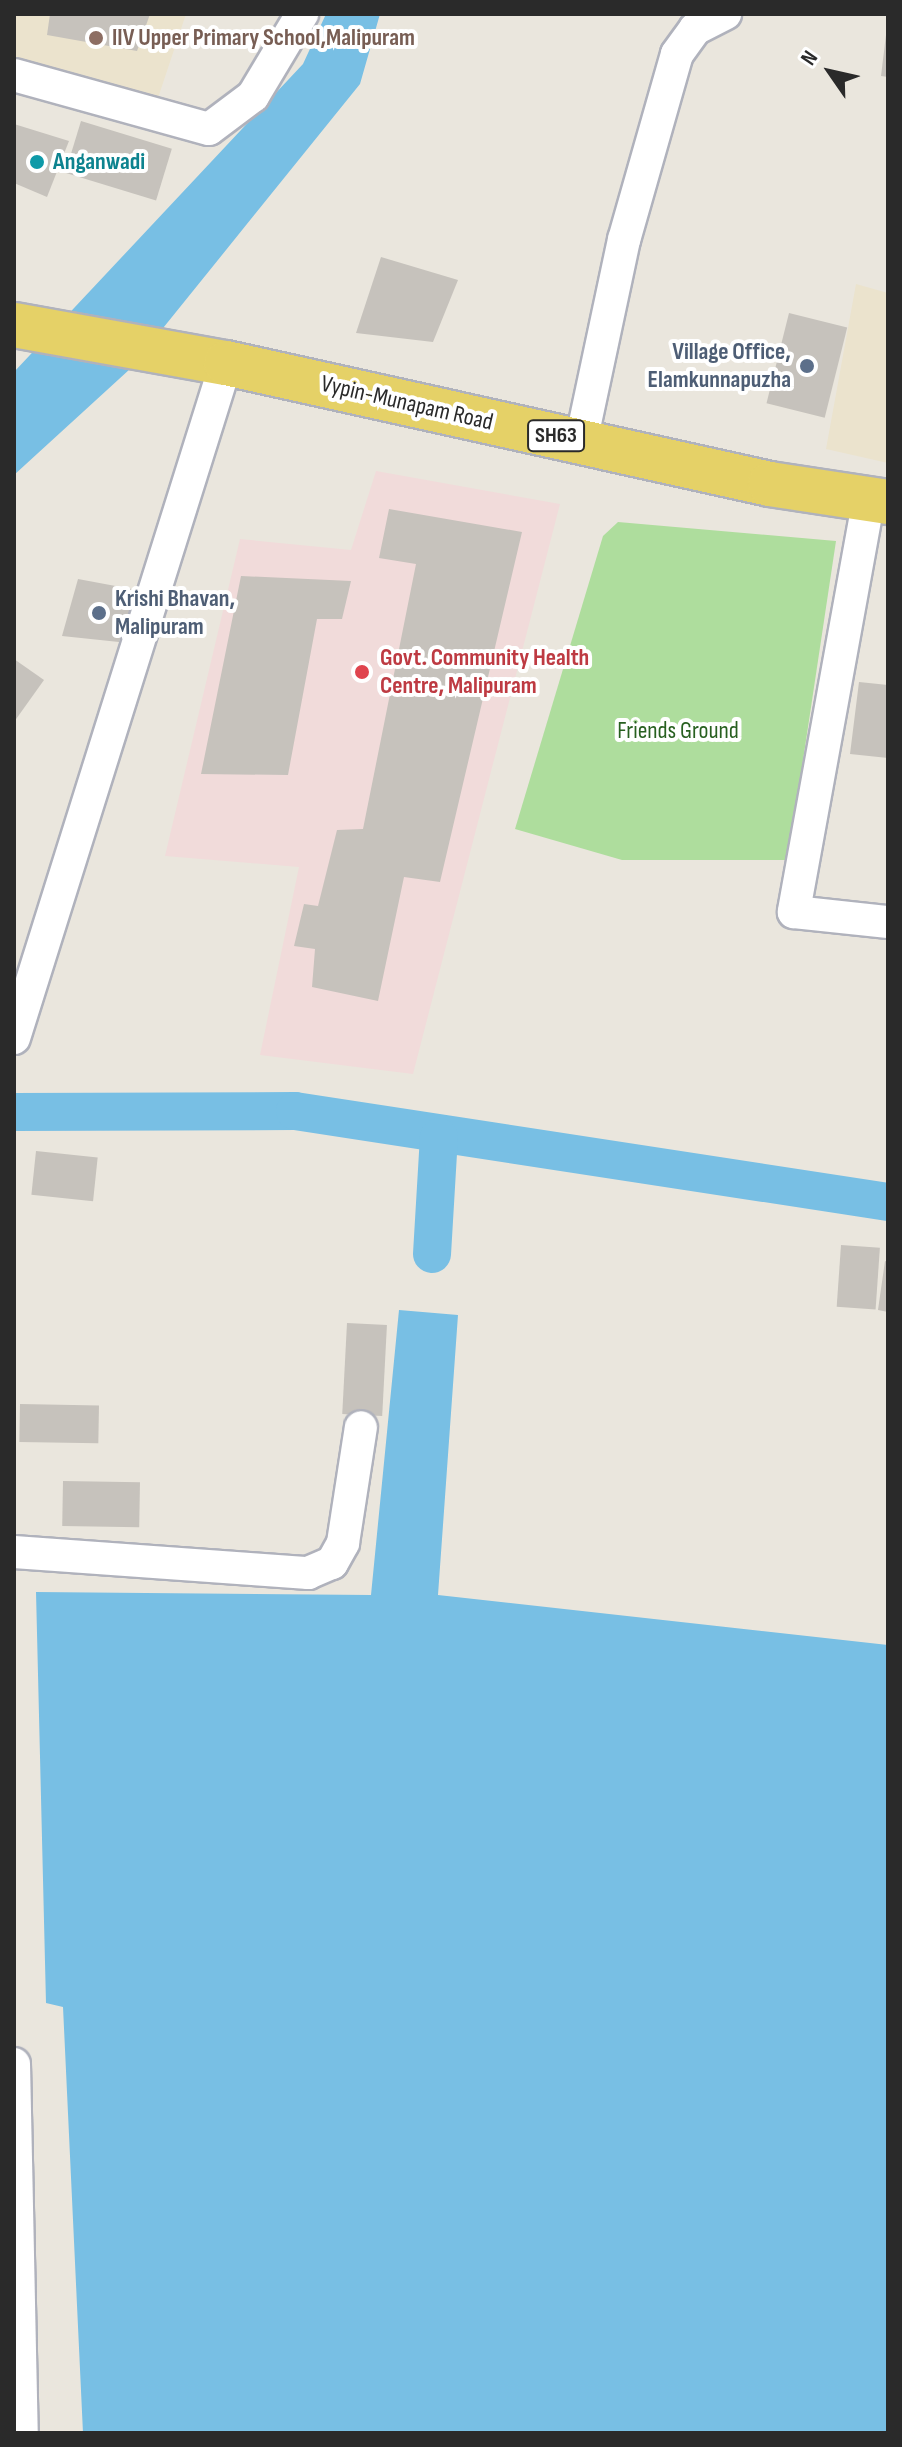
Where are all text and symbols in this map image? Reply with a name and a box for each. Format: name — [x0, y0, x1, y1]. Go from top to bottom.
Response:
place label: IIV Upper Primary School,Malipuram — [112, 24, 415, 52]
marker: IIV Upper Primary School,Malipuram — [87, 29, 105, 47]
north arrow — [790, 32, 870, 112]
text: N — [795, 46, 824, 71]
place label: Anganwadi — [53, 148, 145, 176]
marker: Anganwadi — [28, 153, 46, 171]
place label: Village Office, Elamkunnapuzha — [648, 338, 791, 394]
marker: Village Office, Elamkunnapuzha — [798, 357, 816, 375]
street label: Vypin-Munapam Road — [318, 369, 496, 437]
road number: SH63 — [526, 418, 586, 454]
place label: Krishi Bhavan, Malipuram — [115, 585, 235, 641]
marker: Krishi Bhavan, Malipuram — [90, 604, 108, 622]
place label: Govt. Community Health Centre, Malipuram — [380, 644, 589, 700]
marker: Govt. Community Health Centre, Malipuram — [351, 661, 373, 683]
park label: Friends Ground — [617, 717, 739, 745]

